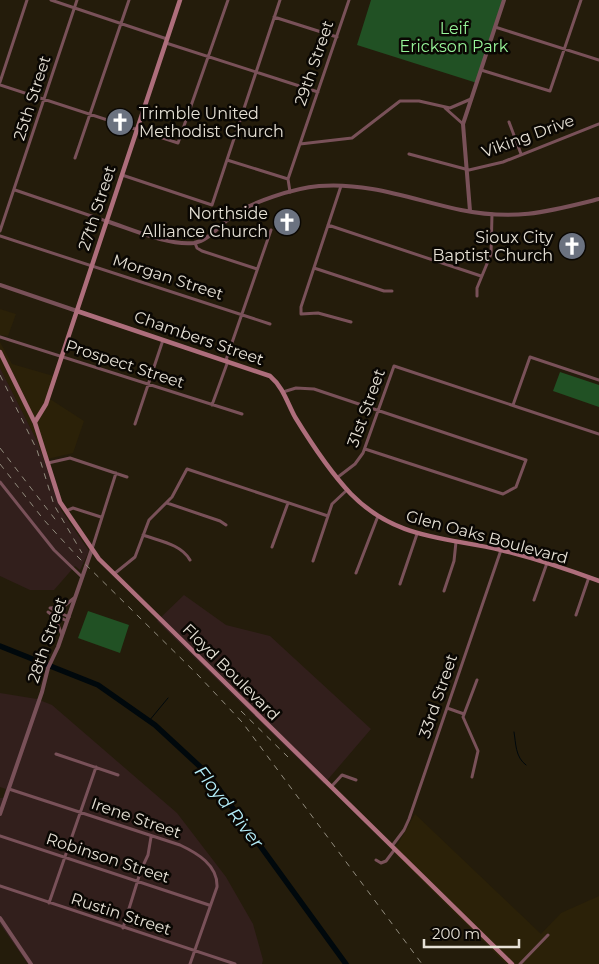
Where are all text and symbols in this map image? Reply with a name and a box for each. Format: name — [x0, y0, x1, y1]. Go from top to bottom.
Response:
street label: 29th Street — [291, 17, 338, 108]
park label: Leif Erickson Park — [400, 19, 509, 56]
street label: 25th Street — [9, 53, 55, 143]
place label: Trimble United Methodist Church — [139, 104, 284, 141]
church icon: Trimble United Methodist Church — [105, 107, 135, 137]
street label: Viking Drive — [479, 110, 577, 162]
street label: 27th Street — [74, 163, 120, 253]
place label: Northside Alliance Church — [142, 204, 268, 241]
church icon: Northside Alliance Church — [272, 207, 302, 237]
place label: Sioux City Baptist Church — [433, 228, 553, 265]
church icon: Sioux City Baptist Church — [557, 231, 587, 261]
street label: Morgan Street — [110, 250, 226, 304]
street label: Chambers Street — [132, 307, 267, 369]
street label: Prospect Street — [63, 336, 187, 392]
street label: 31st Street — [343, 366, 389, 450]
street label: Glen Oaks Boulevard — [404, 506, 570, 568]
street label: 28th Street — [23, 594, 71, 685]
street label: Floyd Boulevard — [179, 620, 283, 724]
street label: 33rd Street — [415, 651, 461, 741]
water label: Floyd River — [190, 761, 269, 853]
street label: Irene Street — [89, 794, 184, 842]
street label: Robinson Street — [44, 829, 173, 887]
street label: Rustin Street — [68, 889, 174, 939]
scale bar — [424, 916, 519, 948]
text: 200 m — [432, 924, 480, 943]

